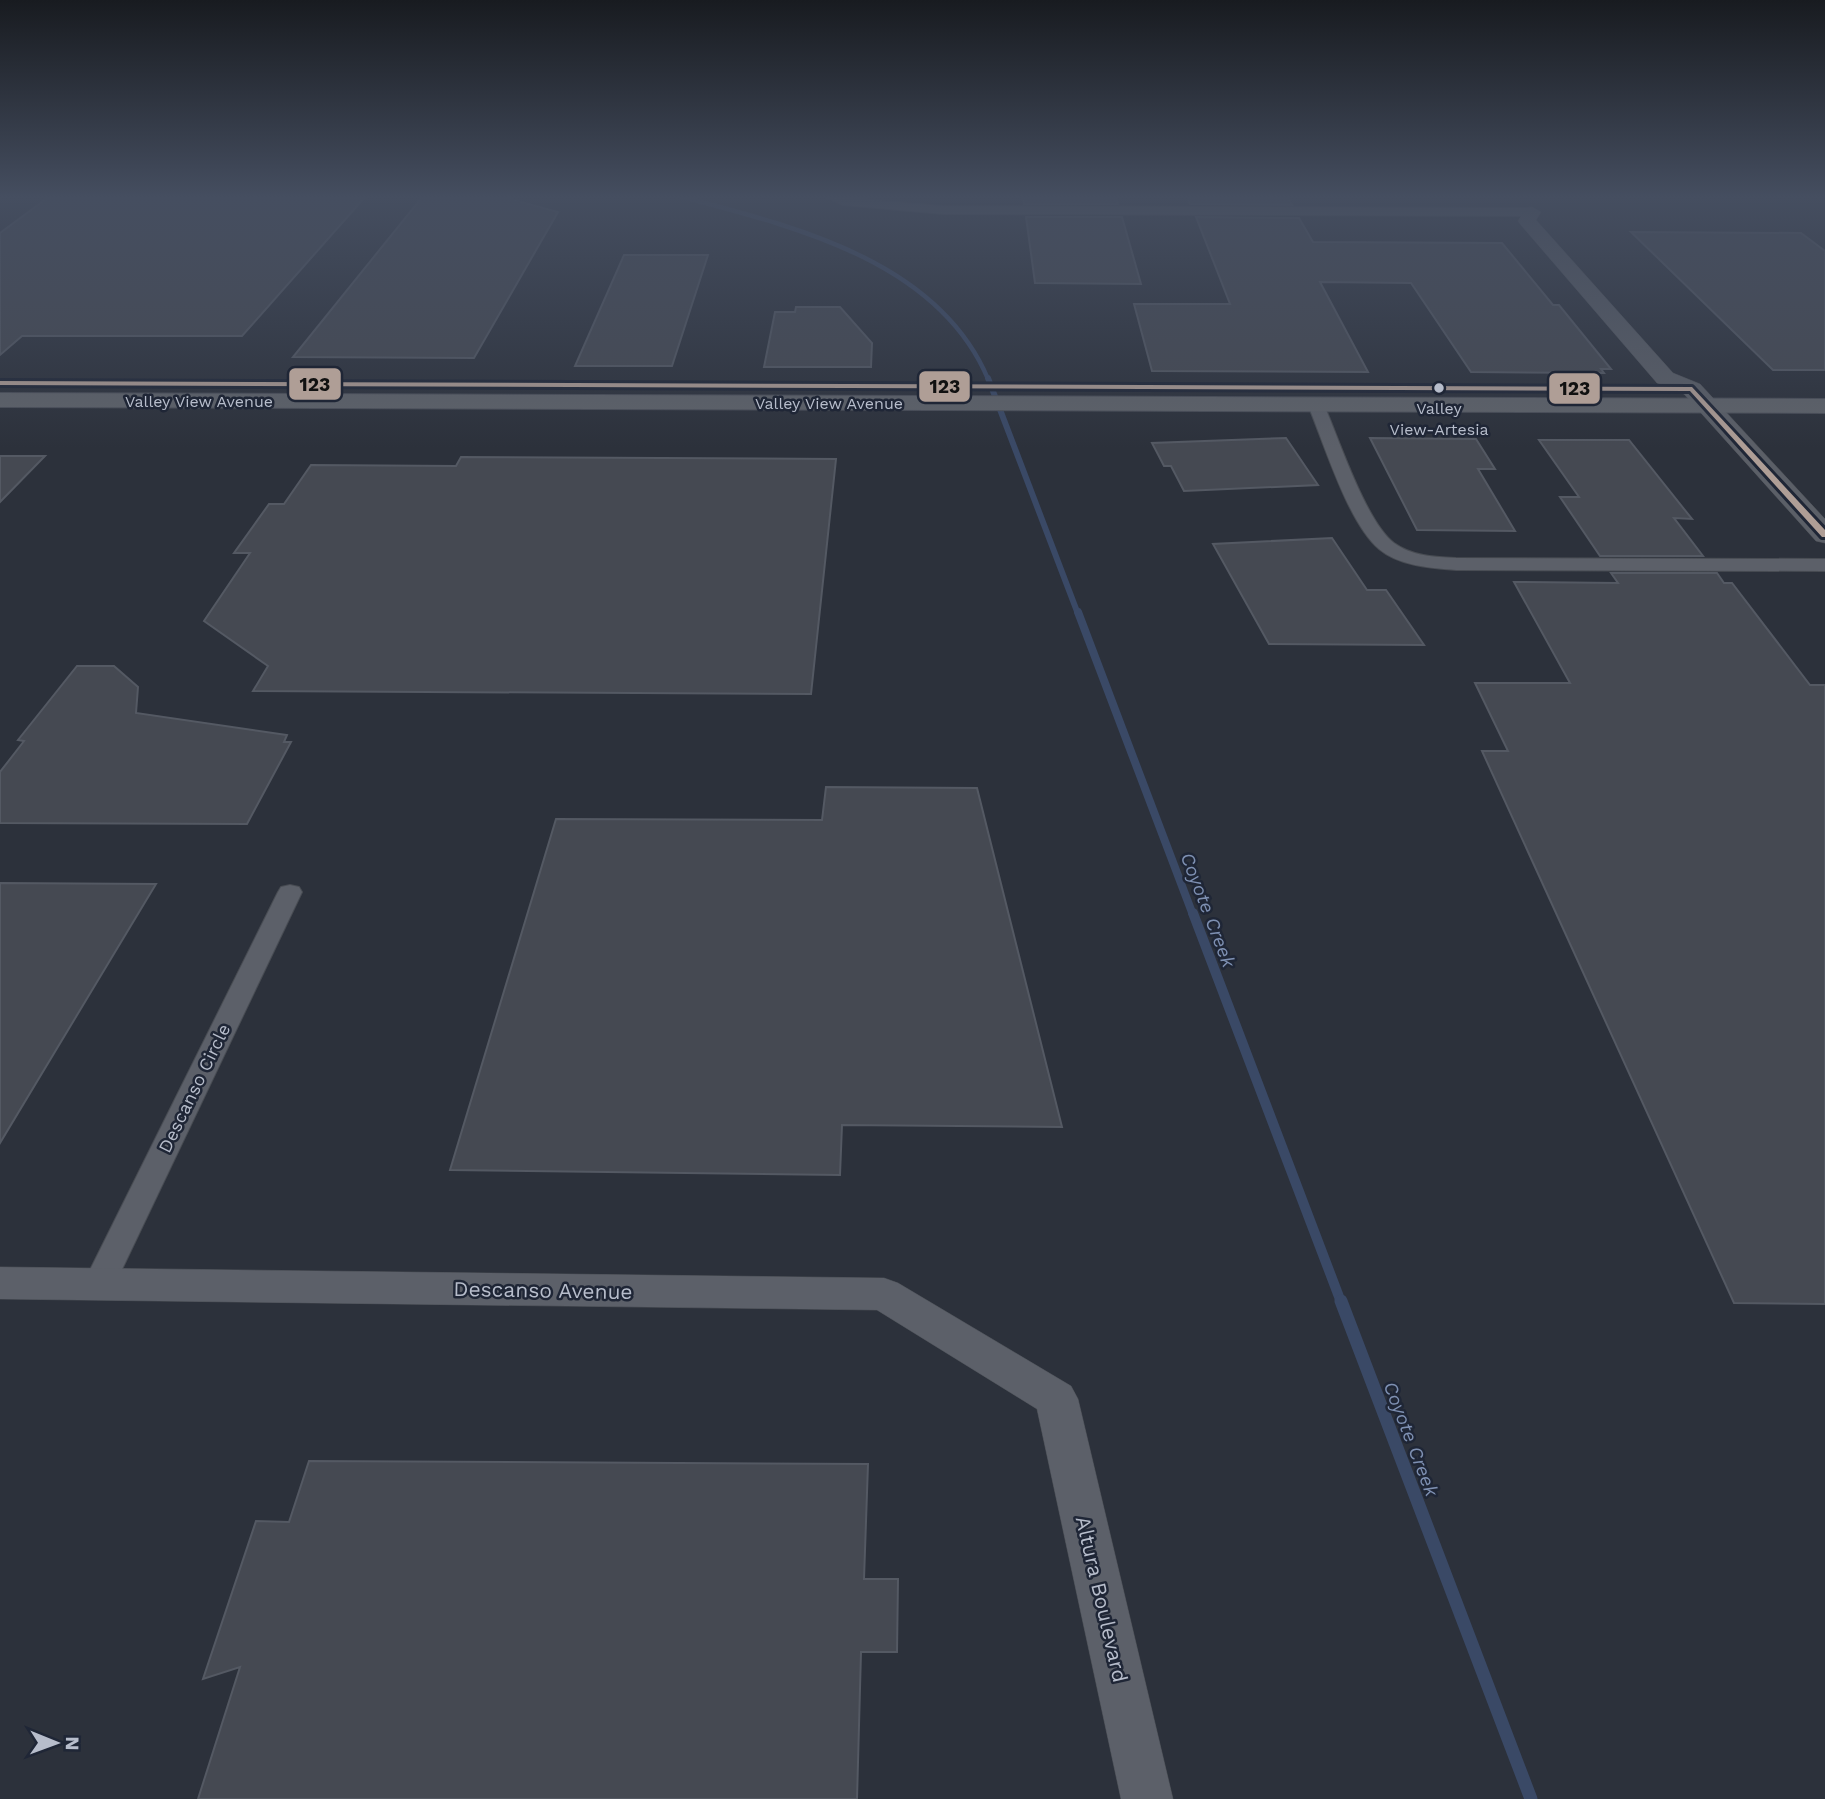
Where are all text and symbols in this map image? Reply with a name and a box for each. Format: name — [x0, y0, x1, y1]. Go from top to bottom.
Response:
line badge: 123 — [288, 367, 342, 401]
line badge: 123 — [918, 370, 971, 403]
line badge: 123 — [1548, 372, 1601, 405]
text: 123 — [300, 373, 330, 396]
text: 123 — [930, 375, 960, 398]
text: 123 — [1560, 377, 1590, 400]
marker: Valley View-Artesia — [1432, 381, 1446, 395]
street label: Valley View Avenue — [125, 392, 273, 411]
street label: Valley View Avenue — [755, 394, 903, 413]
place label: Valley View-Artesia — [1390, 399, 1488, 439]
water label: Coyote Creek — [1176, 849, 1241, 971]
street label: Descanso Circle — [154, 1020, 234, 1156]
street label: Descanso Avenue — [453, 1276, 633, 1304]
water label: Coyote Creek — [1379, 1378, 1444, 1500]
street label: Altura Boulevard — [1071, 1513, 1133, 1685]
north arrow — [21, 1708, 91, 1778]
text: N — [61, 1736, 84, 1751]

